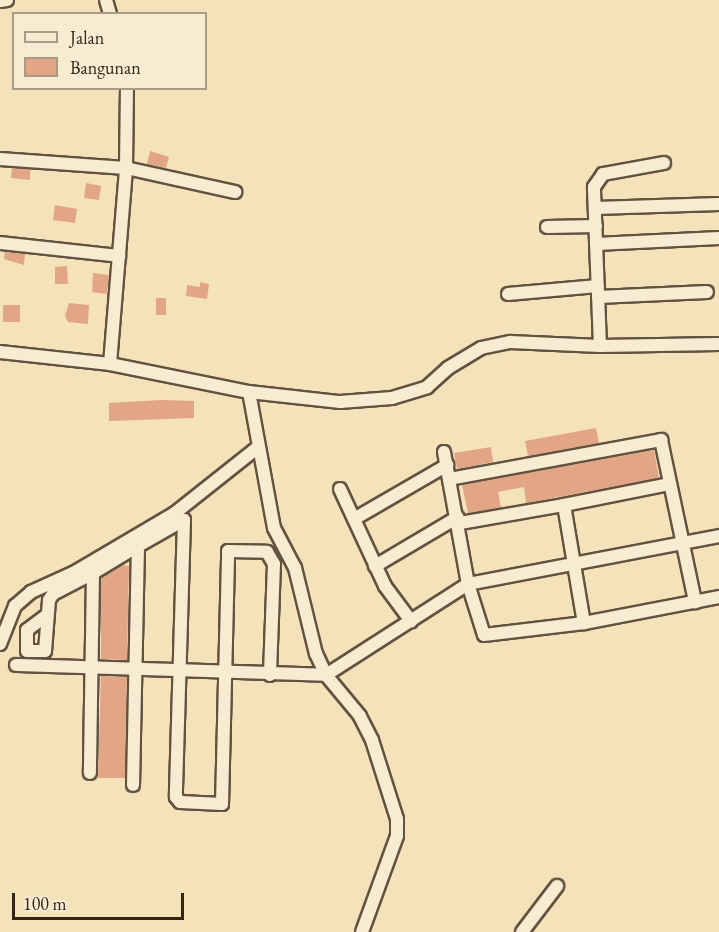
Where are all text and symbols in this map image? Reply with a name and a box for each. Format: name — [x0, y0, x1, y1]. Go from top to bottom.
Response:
legend — [12, 12, 207, 90]
text: Jalan — [70, 26, 104, 49]
text: Bangunan — [70, 56, 141, 79]
scale bar — [15, 881, 188, 919]
text: 100 m — [23, 892, 67, 915]

